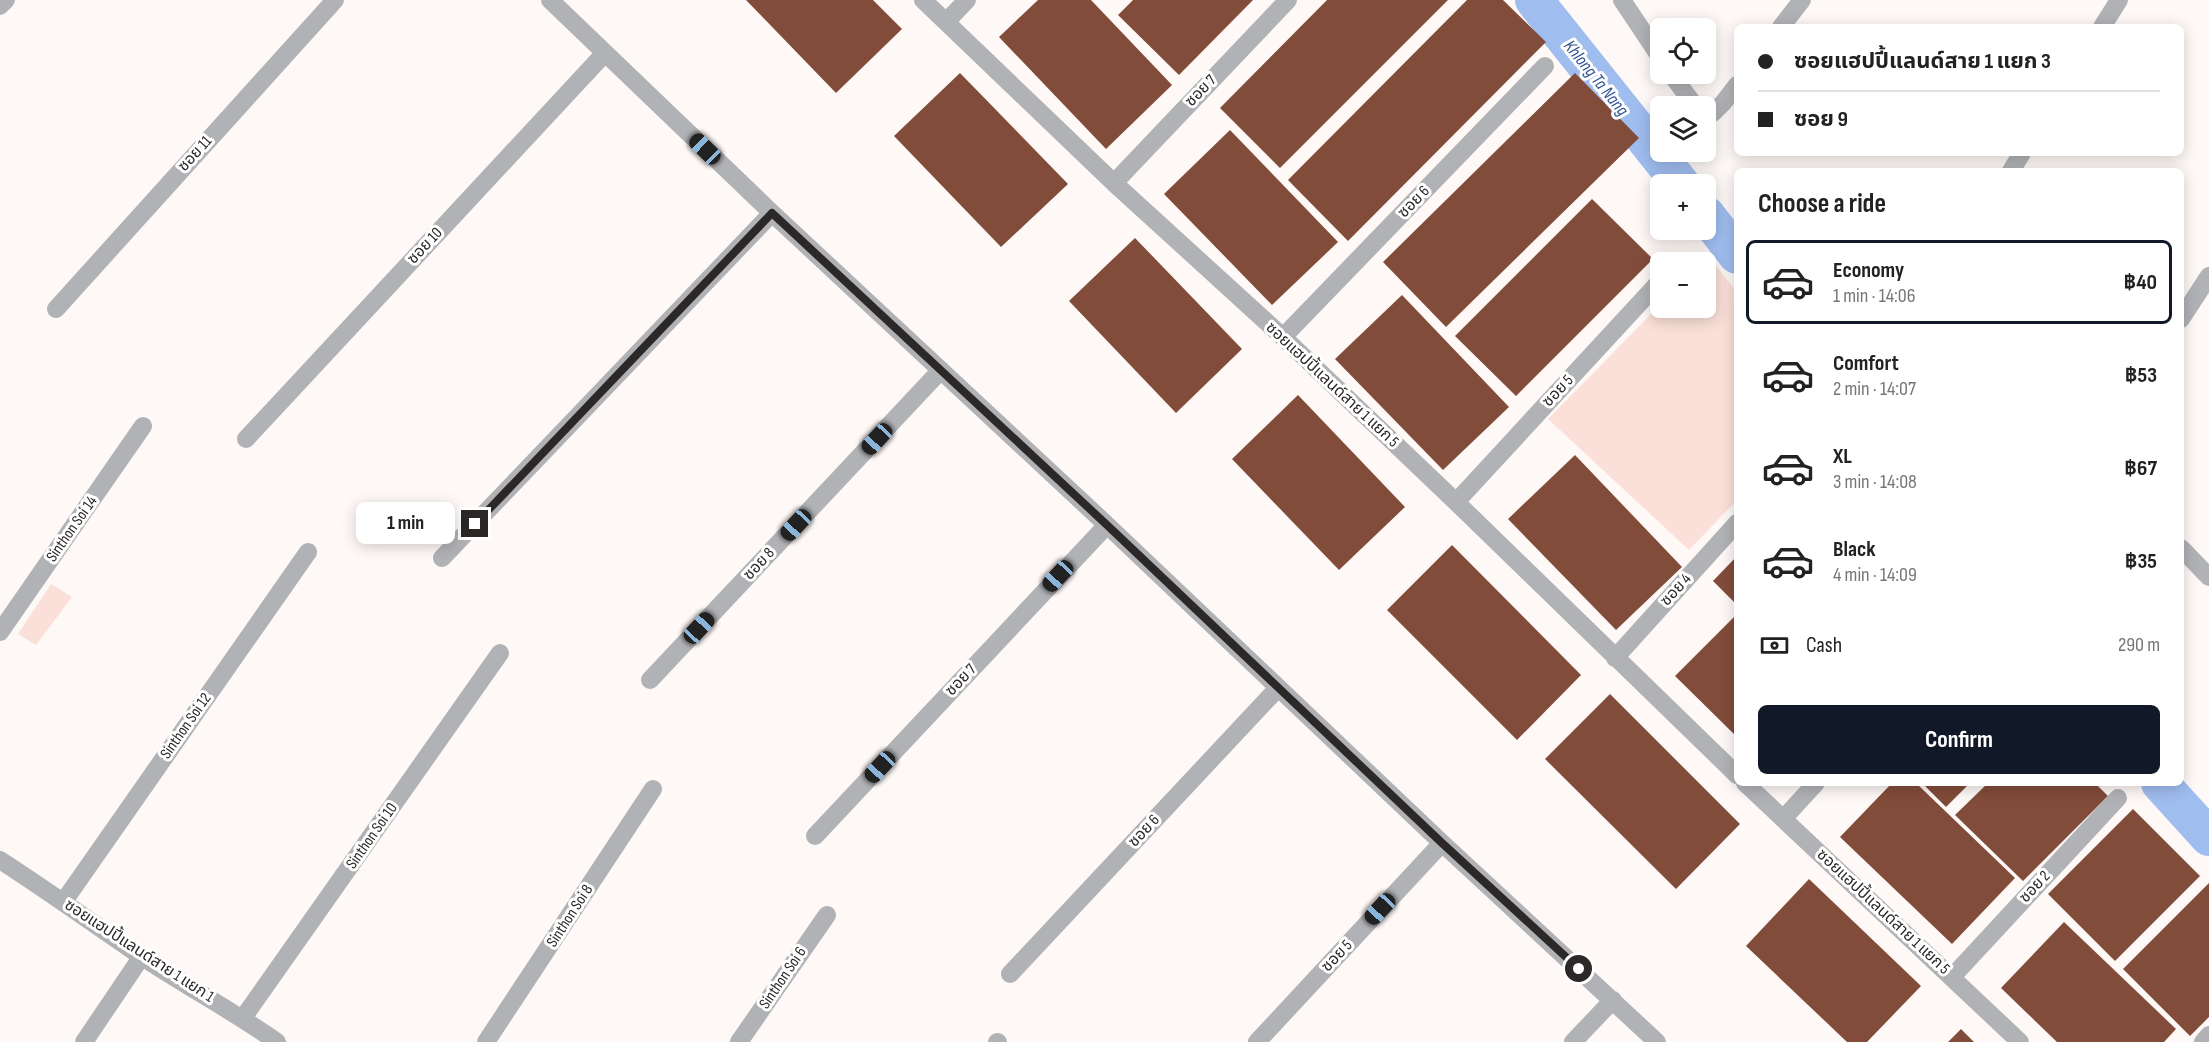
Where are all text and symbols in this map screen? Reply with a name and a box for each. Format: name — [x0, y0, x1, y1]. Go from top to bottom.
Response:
map controls — [1650, 18, 1716, 318]
button: locate — [1650, 18, 1716, 84]
water label: Khlong Ta Nang — [1559, 36, 1633, 121]
text: ซอยแฮปปี้แลนด์สาย 1 แยก 3 — [1794, 48, 2051, 75]
street label: ซอย 7 — [1181, 71, 1221, 111]
button: layers — [1650, 96, 1716, 162]
text: ซอย 9 — [1794, 106, 1848, 133]
car — [686, 130, 724, 168]
street label: ซอย 11 — [174, 132, 216, 176]
button: + — [1650, 174, 1716, 240]
street label: ซอย 6 — [1394, 182, 1434, 222]
text: Choose a ride — [1758, 188, 1886, 220]
street label: ซอย 10 — [403, 224, 447, 268]
button: − — [1650, 252, 1716, 318]
icon: car — [1761, 255, 1815, 309]
text: Economy — [1833, 257, 1904, 284]
text: ฿40 — [2124, 269, 2157, 296]
text: 1 min · 14:06 — [1833, 284, 1915, 308]
street label: ซอยแฮปปี้แลนด์สาย 1 แยก 5 — [1261, 316, 1405, 452]
icon: car — [1761, 348, 1815, 402]
text: Comfort — [1833, 350, 1899, 377]
text: ฿53 — [2125, 362, 2157, 389]
street label: ซอย 5 — [1539, 371, 1577, 411]
text: 2 min · 14:07 — [1833, 377, 1916, 401]
car — [858, 420, 896, 458]
icon: car — [1761, 441, 1815, 495]
text: XL — [1833, 443, 1852, 470]
text: ฿67 — [2124, 455, 2157, 482]
text: 3 min · 14:08 — [1833, 470, 1917, 494]
street label: Sinthon Soi 14 — [42, 492, 102, 566]
callout: 1 min — [355, 503, 454, 545]
car — [777, 506, 815, 544]
route end — [461, 510, 488, 537]
text: 1 min — [387, 511, 424, 535]
icon: car — [1761, 534, 1815, 588]
text: Black — [1833, 536, 1875, 563]
street label: ซอย 8 — [739, 544, 779, 584]
text: ฿35 — [2125, 548, 2157, 575]
car — [1039, 557, 1077, 595]
text: 4 min · 14:09 — [1833, 563, 1917, 587]
street label: ซอย 4 — [1657, 570, 1696, 610]
car — [680, 609, 718, 647]
icon: cash — [1758, 629, 1791, 662]
text: Cash — [1806, 632, 1842, 659]
text: 290 m — [2118, 633, 2160, 657]
street label: ซอย 7 — [942, 660, 981, 700]
street label: Sinthon Soi 12 — [156, 689, 216, 763]
button: Confirm — [1758, 705, 2160, 774]
car — [861, 748, 899, 786]
street label: Sinthon Soi 10 — [342, 799, 402, 873]
street label: ซอย 6 — [1124, 811, 1164, 851]
street label: ซอยแฮปปี้แลนด์สาย 1 แยก 5 — [1812, 843, 1956, 979]
street label: ซอย 2 — [2016, 867, 2054, 907]
street label: Sinthon Soi 8 — [543, 881, 597, 951]
car — [1361, 890, 1399, 928]
street label: ซอยแฮปปี้แลนด์สาย 1 แยก 1 — [61, 893, 219, 1007]
street label: ซอย 5 — [1318, 936, 1356, 976]
street label: Sinthon Soi 6 — [755, 943, 811, 1013]
route start — [1565, 955, 1592, 982]

